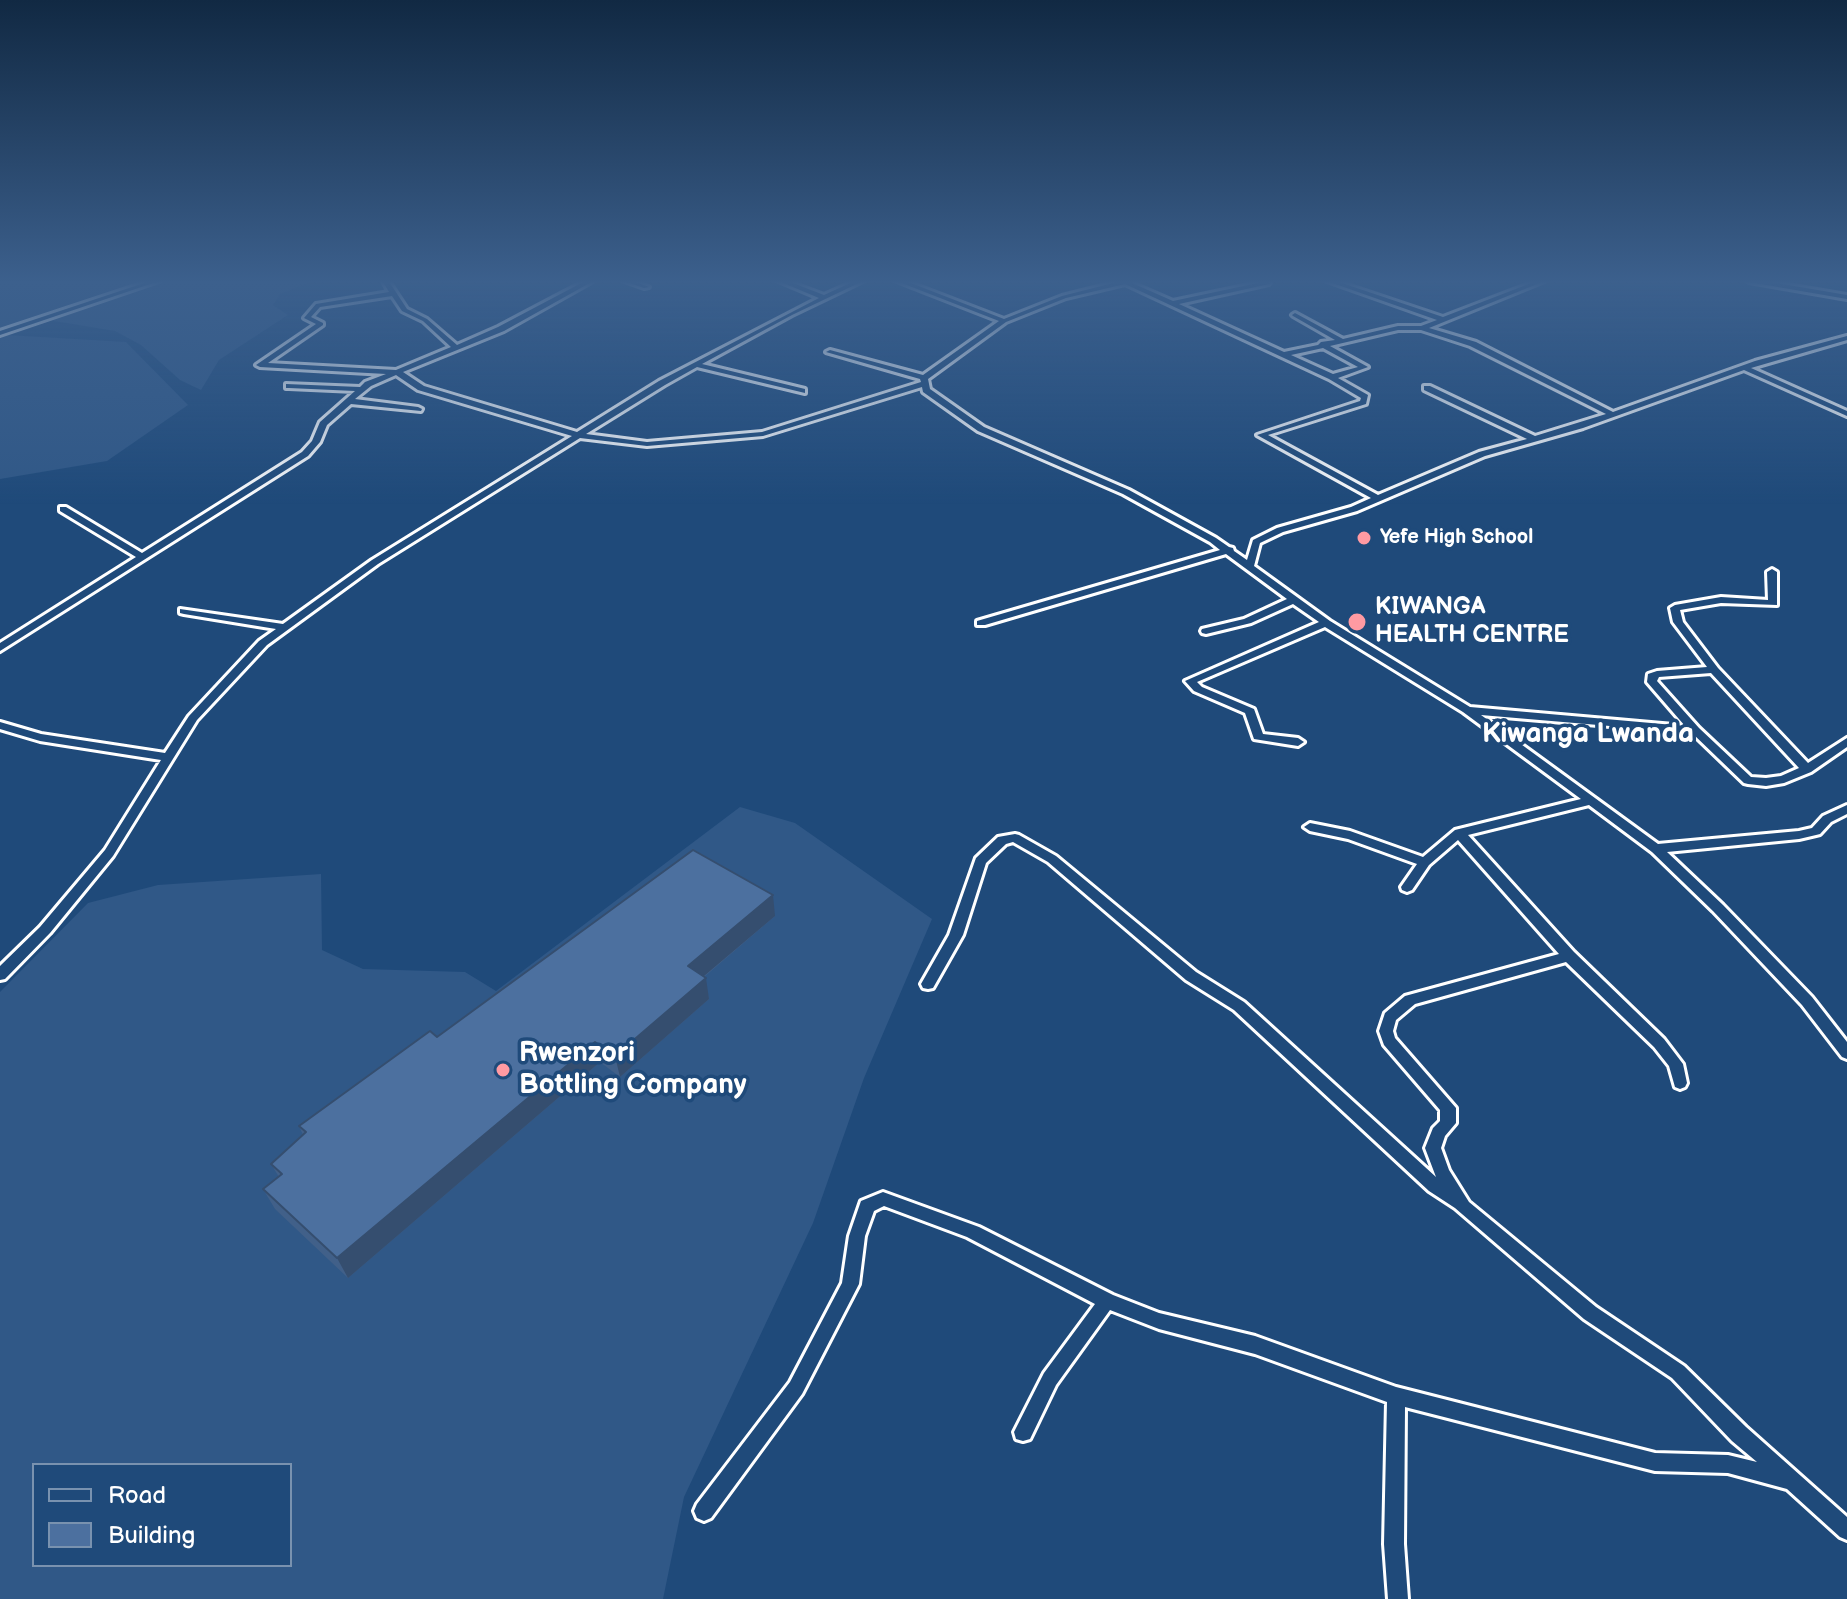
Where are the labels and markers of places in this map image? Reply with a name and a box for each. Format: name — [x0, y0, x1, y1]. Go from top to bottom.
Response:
place label: Yefe High School — [1380, 526, 1533, 550]
marker: Yefe High School — [1355, 529, 1373, 547]
place label: KIWANGA HEALTH CENTRE — [1375, 594, 1569, 650]
marker: KIWANGA HEALTH CENTRE — [1346, 611, 1368, 633]
place label: Rwenzori Bottling Company — [519, 1037, 747, 1103]
marker: Rwenzori Bottling Company — [494, 1061, 512, 1079]

